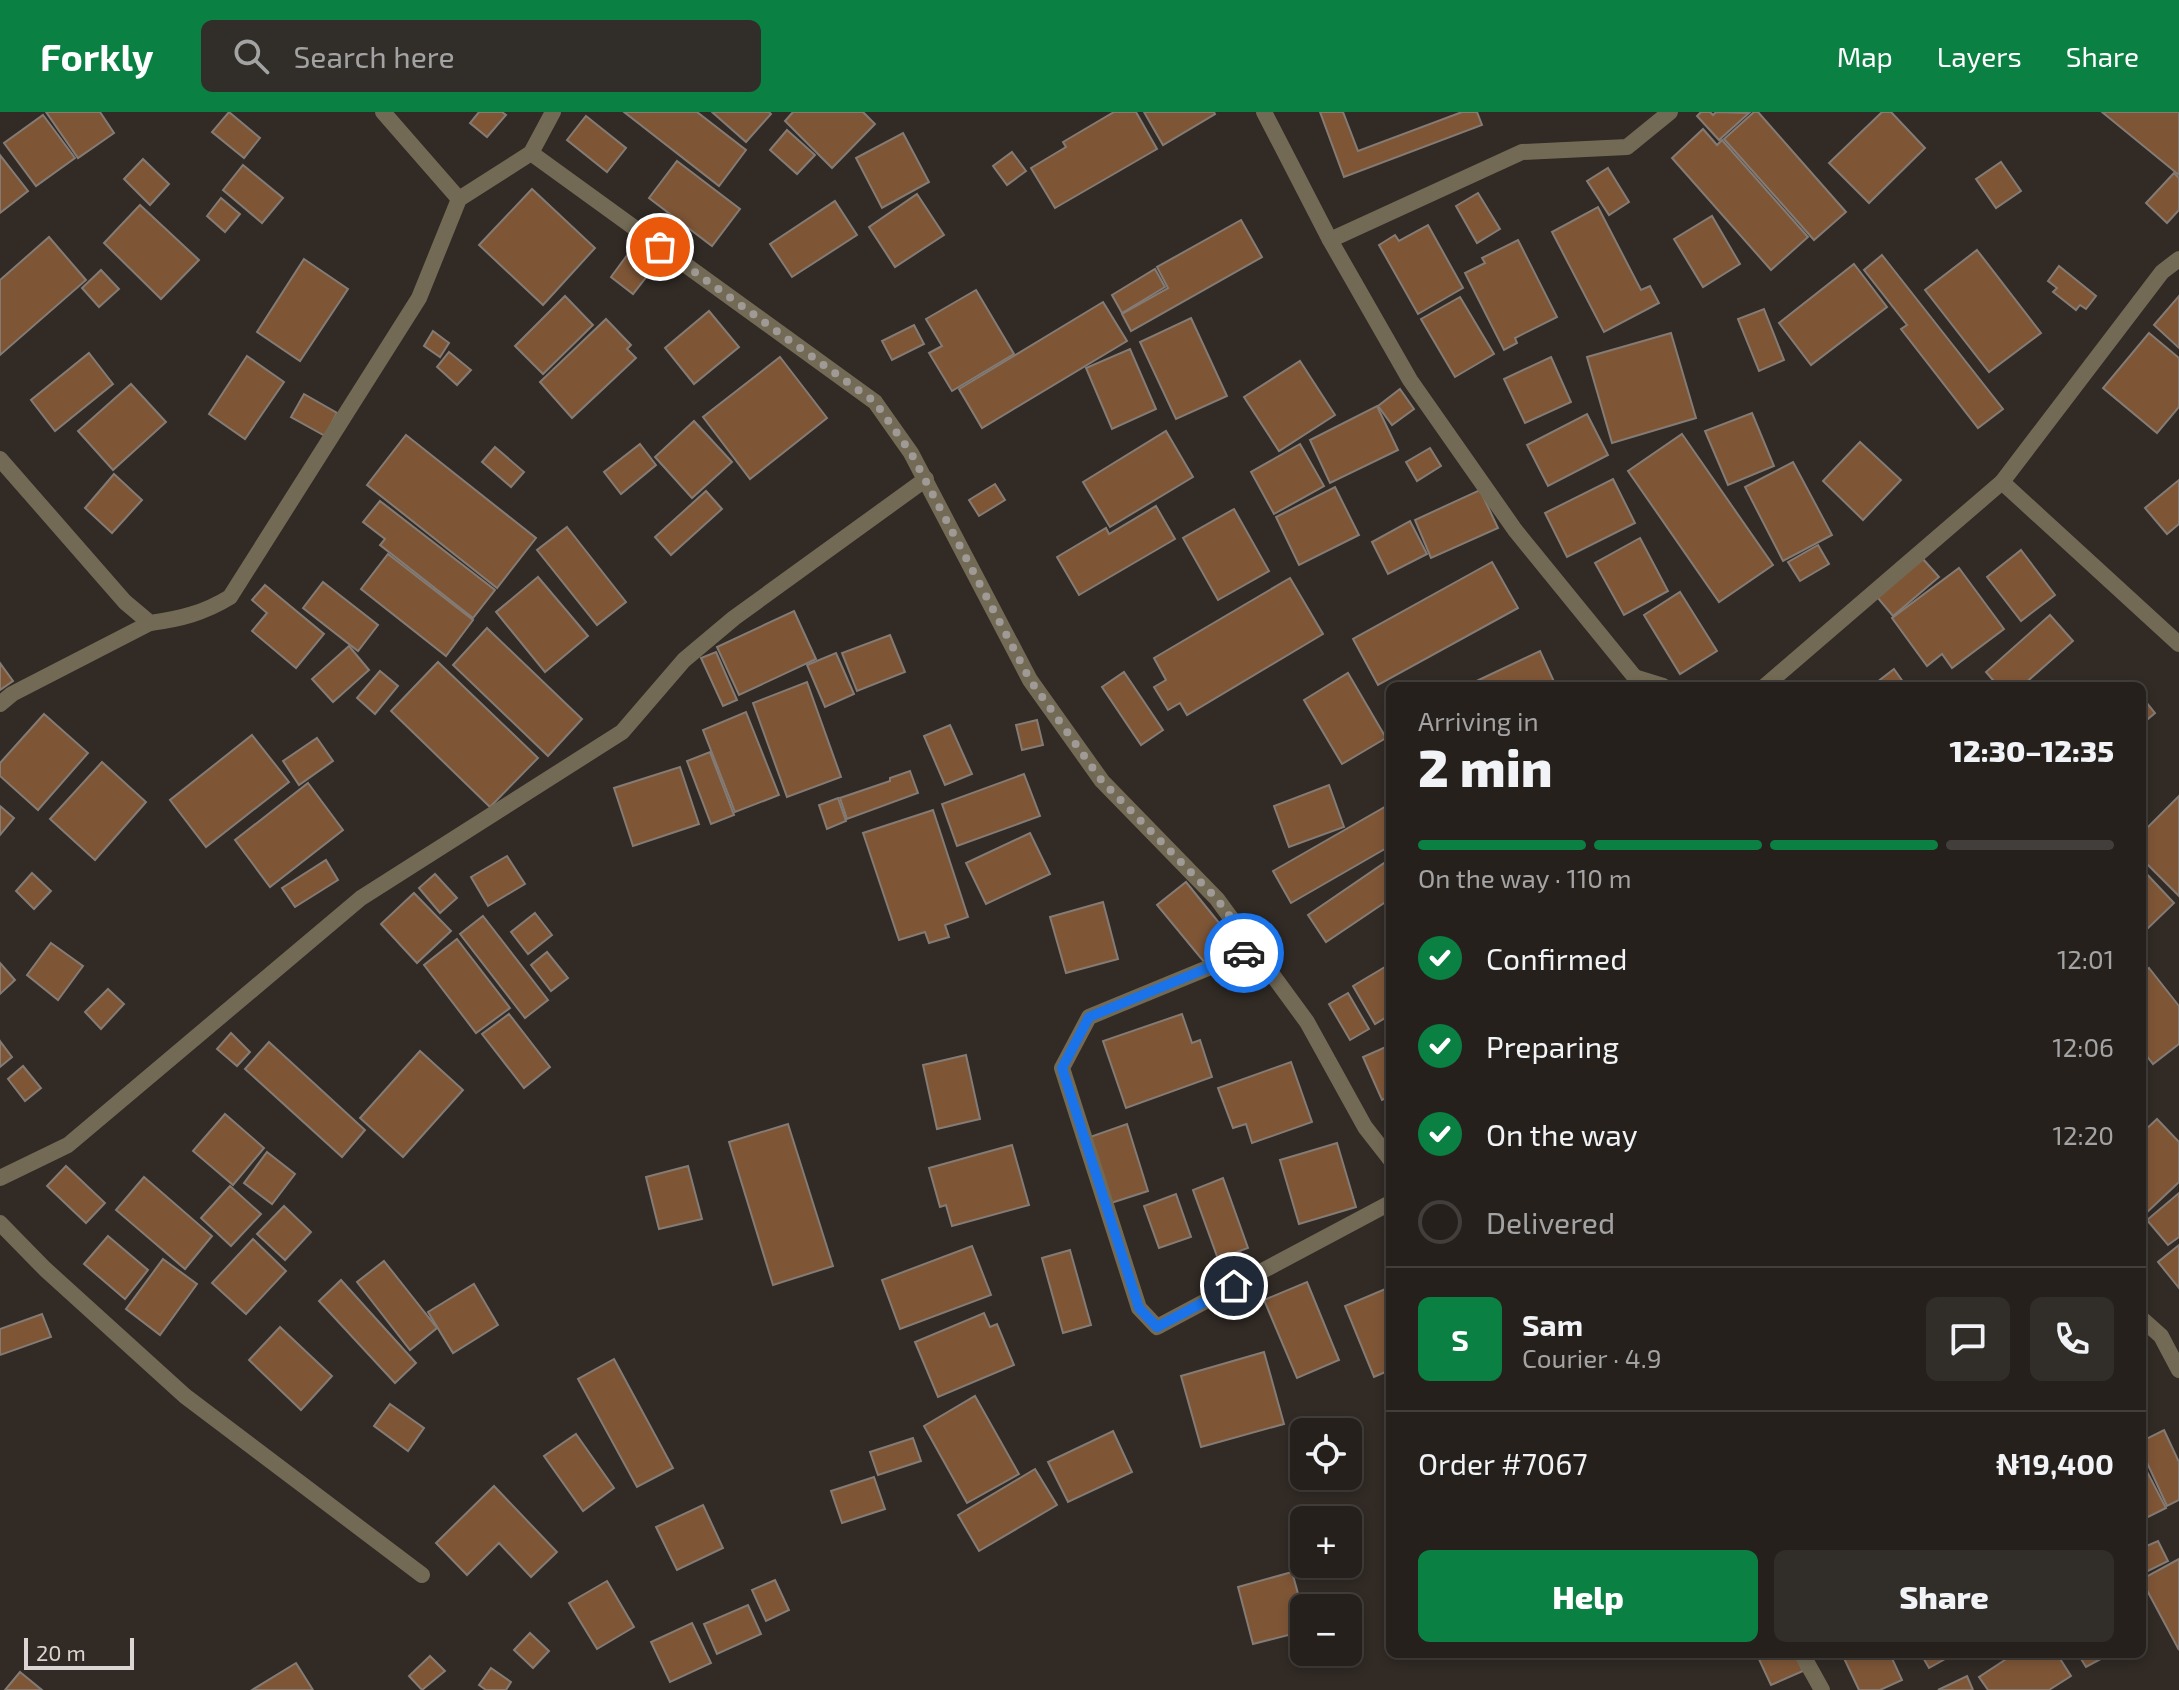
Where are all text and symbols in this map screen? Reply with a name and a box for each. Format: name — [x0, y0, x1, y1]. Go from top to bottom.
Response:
search box — [201, 20, 761, 92]
text: Forkly — [40, 33, 153, 79]
icon: search — [229, 34, 273, 78]
text: Search here — [293, 38, 455, 74]
text: Map — [1837, 39, 1893, 73]
text: Layers — [1937, 39, 2022, 73]
text: Share — [2066, 39, 2139, 73]
pin — [626, 213, 694, 281]
icon: bag — [638, 225, 682, 269]
text: Arriving in — [1418, 705, 1539, 736]
text: 12:30–12:35 — [1949, 732, 2114, 768]
text: 2 min — [1418, 735, 1553, 797]
text: On the way · 110 m — [1418, 862, 1632, 893]
courier — [1204, 913, 1284, 993]
icon: car — [1222, 931, 1266, 975]
icon: check — [1418, 936, 1462, 980]
text: Confirmed — [1486, 940, 1627, 976]
text: 12:01 — [2057, 943, 2114, 974]
icon: check — [1418, 1024, 1462, 1068]
text: Preparing — [1486, 1028, 1619, 1064]
text: 12:06 — [2052, 1031, 2114, 1062]
icon: check — [1418, 1112, 1462, 1156]
text: On the way — [1486, 1116, 1638, 1152]
text: 12:20 — [2053, 1119, 2114, 1150]
text: Delivered — [1486, 1204, 1615, 1240]
pin — [1200, 1252, 1268, 1320]
icon: home — [1212, 1264, 1256, 1308]
button: chat — [1926, 1297, 2010, 1381]
button: phone — [2030, 1297, 2114, 1381]
text: Sam — [1522, 1306, 1583, 1342]
text: S — [1451, 1321, 1469, 1357]
text: Courier · 4.9 — [1522, 1342, 1662, 1373]
map controls — [1290, 1418, 1362, 1666]
button: locate — [1290, 1418, 1362, 1490]
text: Order #7067 — [1418, 1445, 1588, 1481]
text: ₦19,400 — [1996, 1445, 2114, 1481]
button: + — [1290, 1506, 1362, 1578]
button: Help — [1418, 1550, 1758, 1642]
button: Share — [1774, 1550, 2114, 1642]
button: − — [1290, 1594, 1362, 1666]
scale bar — [24, 1634, 134, 1670]
text: 20 m — [36, 1639, 86, 1665]

